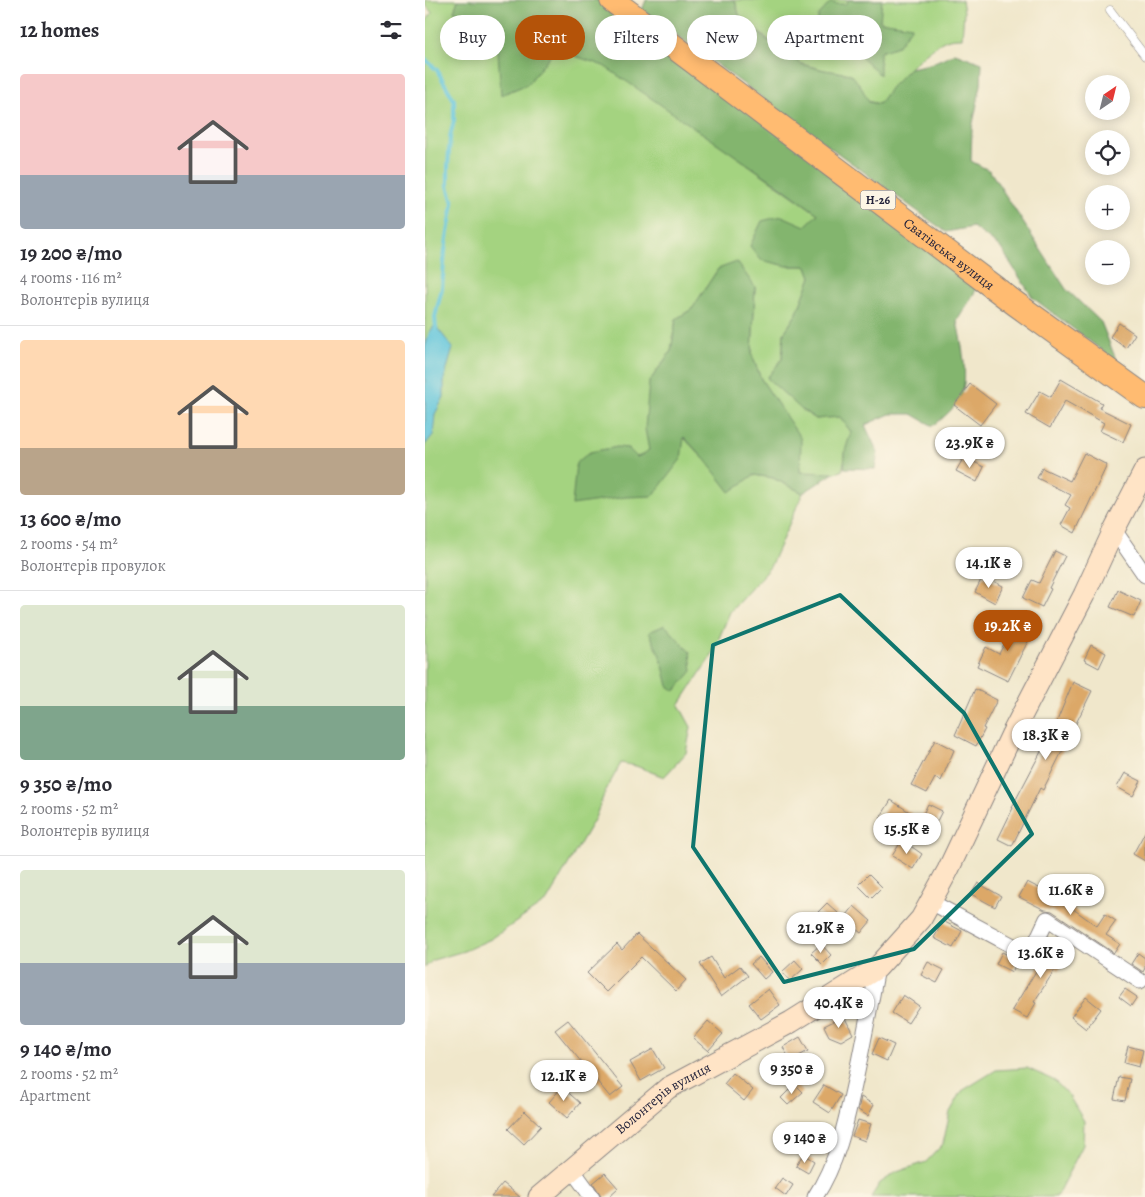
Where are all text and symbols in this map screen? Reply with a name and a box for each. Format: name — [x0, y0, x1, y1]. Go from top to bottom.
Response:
chip: Buy — [440, 15, 505, 60]
chip: Rent — [515, 15, 585, 60]
chip: Filters — [595, 15, 677, 60]
chip: New — [687, 15, 757, 60]
chip: Apartment — [767, 15, 882, 60]
text: 12 homes — [20, 16, 99, 44]
icon: filters — [377, 16, 405, 44]
north arrow — [1085, 75, 1130, 120]
map controls — [1085, 75, 1130, 285]
icon: home — [168, 107, 258, 197]
button: locate — [1085, 130, 1130, 175]
button: + — [1085, 185, 1130, 230]
road number: Н-26 — [861, 190, 895, 210]
street label: Сватівська вулиця — [900, 213, 999, 294]
text: 19 200 ₴/mo — [20, 239, 122, 267]
button: − — [1085, 240, 1130, 285]
text: 4 rooms · 116 m² — [20, 267, 122, 289]
text: Волонтерів вулиця — [20, 289, 150, 311]
icon: home — [168, 372, 258, 462]
pin: 23.9K ₴ — [924, 426, 1016, 469]
text: 23.9K ₴ — [946, 432, 994, 454]
text: 13 600 ₴/mo — [20, 505, 121, 533]
text: 2 rooms · 54 m² — [20, 533, 118, 555]
pin: 14.1K ₴ — [943, 546, 1035, 589]
text: 14.1K ₴ — [966, 552, 1012, 574]
text: Волонтерів провулок — [20, 555, 166, 577]
pin: 19.2K ₴ — [962, 610, 1054, 652]
text: 19.2K ₴ — [984, 615, 1032, 637]
icon: home — [168, 637, 258, 727]
pin: 18.3K ₴ — [1000, 718, 1092, 761]
text: 18.3K ₴ — [1023, 724, 1069, 746]
text: 9 350 ₴/mo — [20, 770, 112, 798]
text: 2 rooms · 52 m² — [20, 798, 118, 820]
pin: 15.5K ₴ — [861, 812, 953, 855]
text: 15.5K ₴ — [884, 818, 930, 840]
text: Волонтерів вулиця — [20, 820, 150, 842]
pin: 11.6K ₴ — [1025, 874, 1117, 916]
text: 11.6K ₴ — [1048, 879, 1094, 901]
icon: home — [168, 902, 258, 992]
pin: 21.9K ₴ — [775, 912, 867, 954]
text: 21.9K ₴ — [797, 917, 845, 939]
pin: 13.6K ₴ — [995, 936, 1087, 979]
text: 13.6K ₴ — [1018, 942, 1064, 964]
pin: 40.4K ₴ — [793, 986, 885, 1029]
text: 40.4K ₴ — [814, 992, 864, 1014]
text: 9 140 ₴/mo — [20, 1035, 112, 1063]
pin: 9 350 ₴ — [746, 1052, 838, 1095]
street label: Волонтерів вулиця — [611, 1057, 714, 1138]
text: 9 350 ₴ — [770, 1058, 814, 1080]
pin: 12.1K ₴ — [518, 1060, 610, 1102]
text: 2 rooms · 52 m² — [20, 1063, 118, 1085]
text: 12.1K ₴ — [541, 1065, 587, 1087]
text: Apartment — [20, 1085, 91, 1107]
pin: 9 140 ₴ — [759, 1122, 851, 1164]
text: 9 140 ₴ — [784, 1127, 826, 1149]

